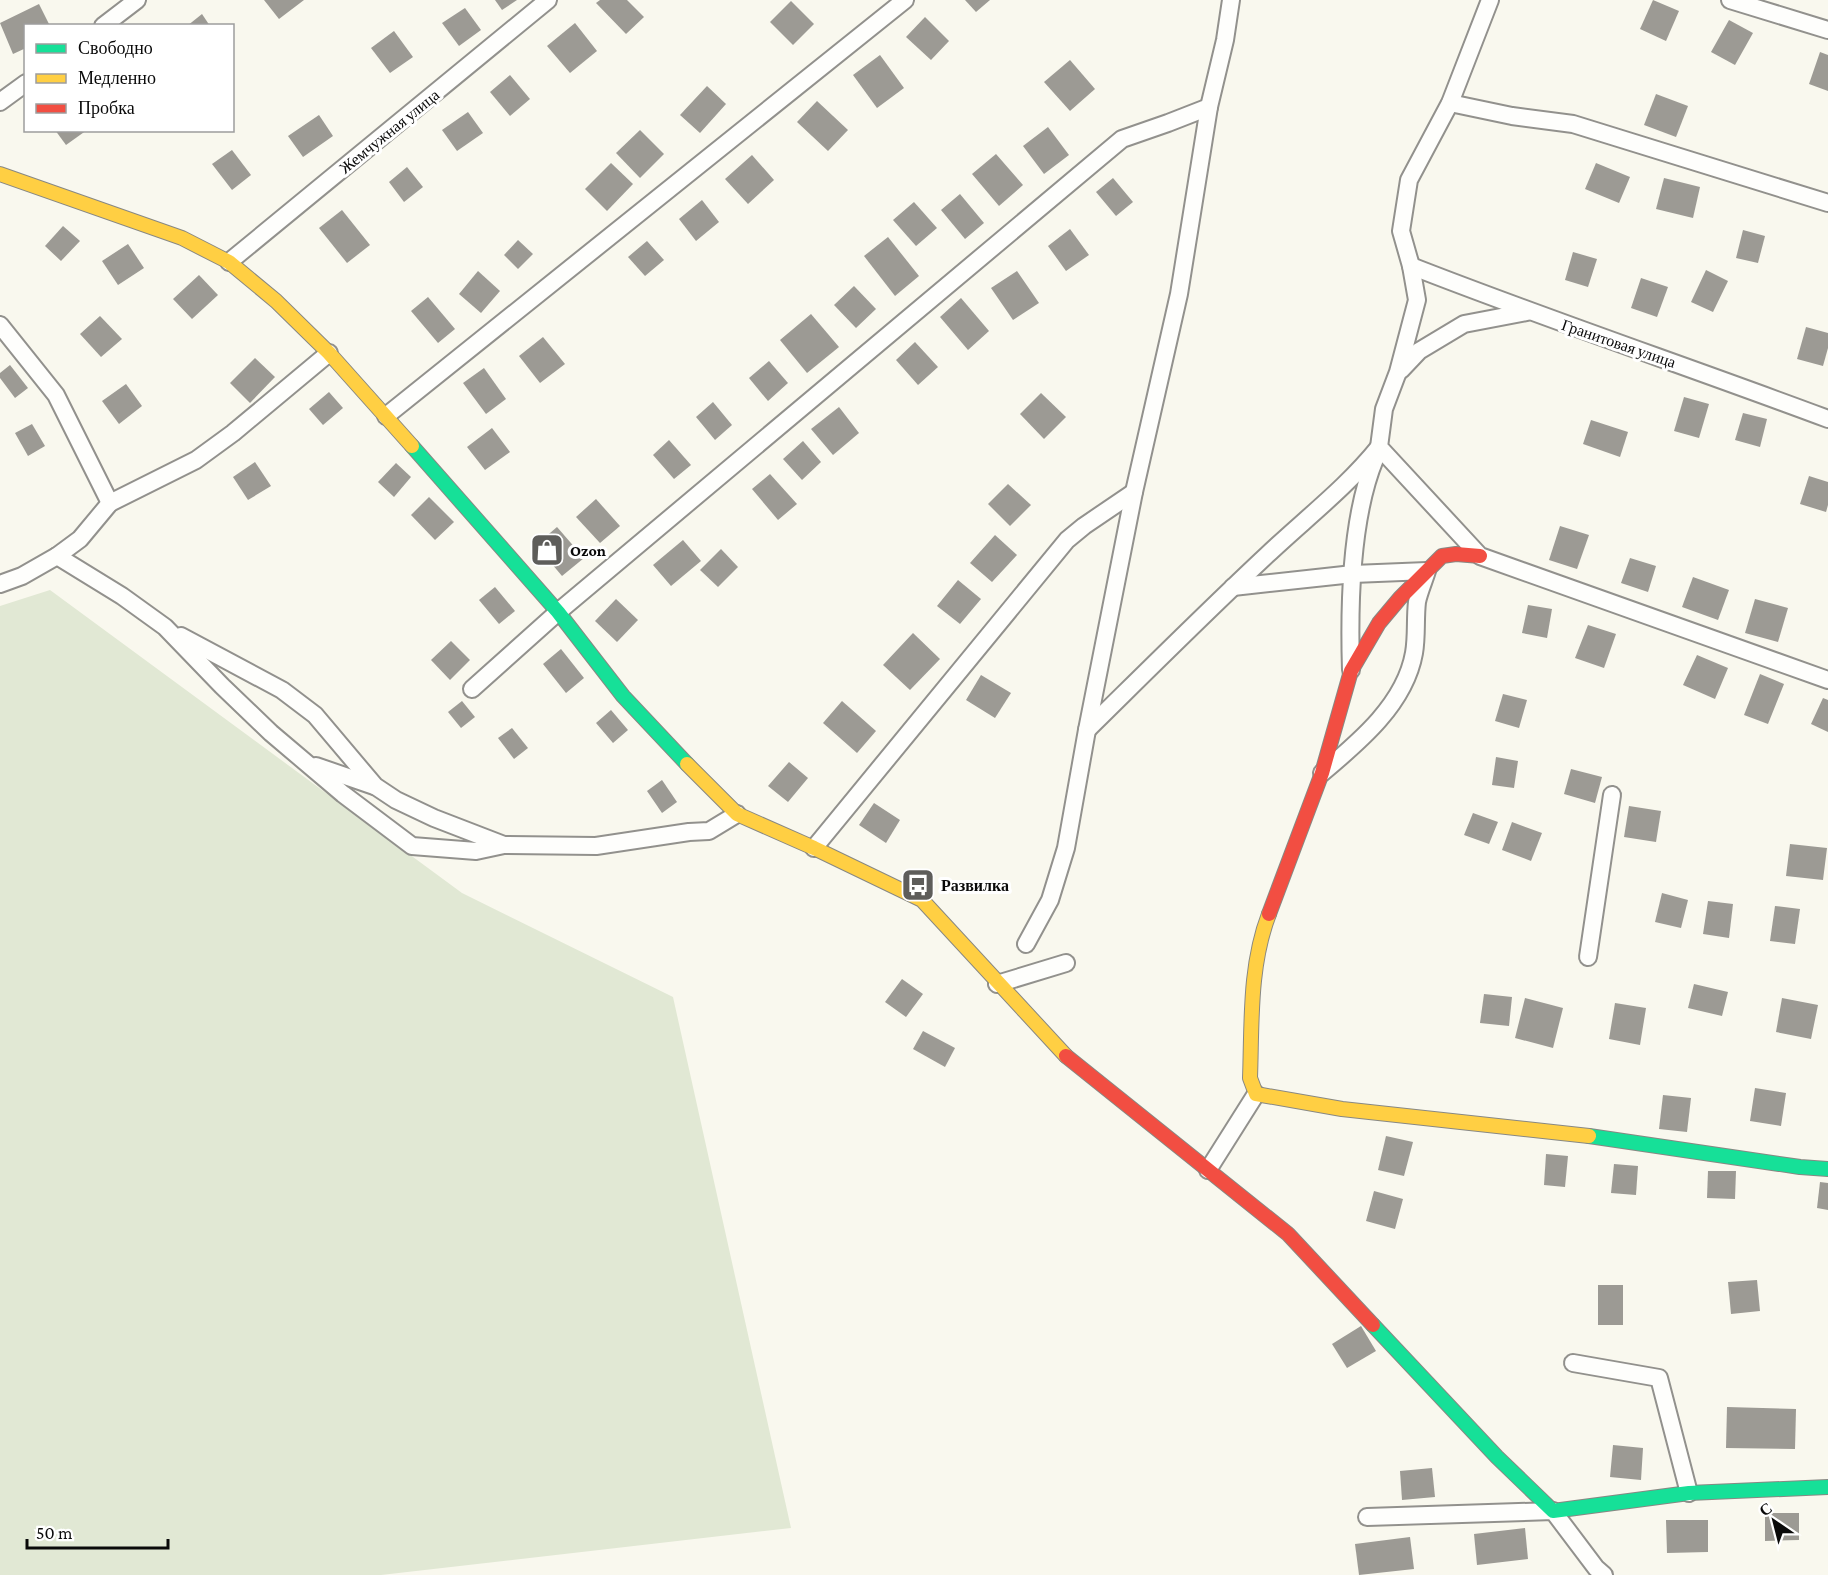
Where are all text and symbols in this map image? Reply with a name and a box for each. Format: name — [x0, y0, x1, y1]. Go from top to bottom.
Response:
legend — [24, 24, 234, 132]
text: Свободно — [78, 38, 153, 58]
text: Медленно — [78, 68, 156, 88]
street label: Жемчужная улица — [336, 86, 443, 178]
text: Пробка — [78, 98, 135, 118]
street label: Гранитовая улица — [1559, 316, 1678, 372]
shop icon: Ozon — [529, 532, 565, 568]
place label: Ozon — [570, 542, 606, 559]
bus stop icon: Развилка — [900, 867, 936, 903]
place label: Развилка — [941, 877, 1009, 894]
north arrow — [1744, 1491, 1804, 1551]
text: С — [1756, 1499, 1775, 1519]
scale bar — [27, 1512, 168, 1550]
text: 50 m — [36, 1523, 73, 1543]

